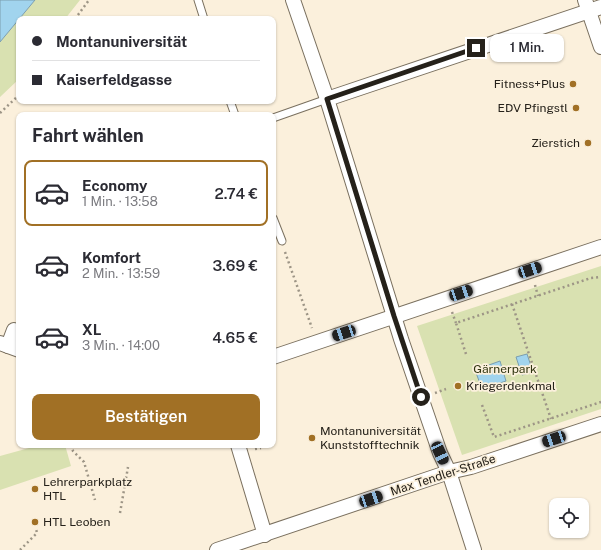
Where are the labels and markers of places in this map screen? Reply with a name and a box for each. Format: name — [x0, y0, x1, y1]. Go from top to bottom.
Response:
place label: Fitness+Plus — [494, 77, 565, 91]
marker: Fitness+Plus — [568, 79, 578, 89]
place label: EDV Pfingstl — [498, 101, 568, 115]
marker: EDV Pfingstl — [571, 103, 581, 113]
place label: Zierstich — [531, 136, 580, 150]
marker: Zierstich — [583, 138, 593, 148]
place label: Kriegerdenkmal — [466, 379, 556, 393]
marker: Kriegerdenkmal — [453, 381, 463, 391]
place label: Montanuniversität Kunststofftechnik — [320, 424, 422, 452]
marker: Montanuniversität Kunststofftechnik — [307, 433, 317, 443]
place label: Lehrerparkplatz HTL — [43, 475, 132, 503]
marker: Lehrerparkplatz HTL — [30, 484, 40, 494]
place label: HTL Leoben — [43, 515, 110, 529]
marker: HTL Leoben — [30, 517, 40, 527]

